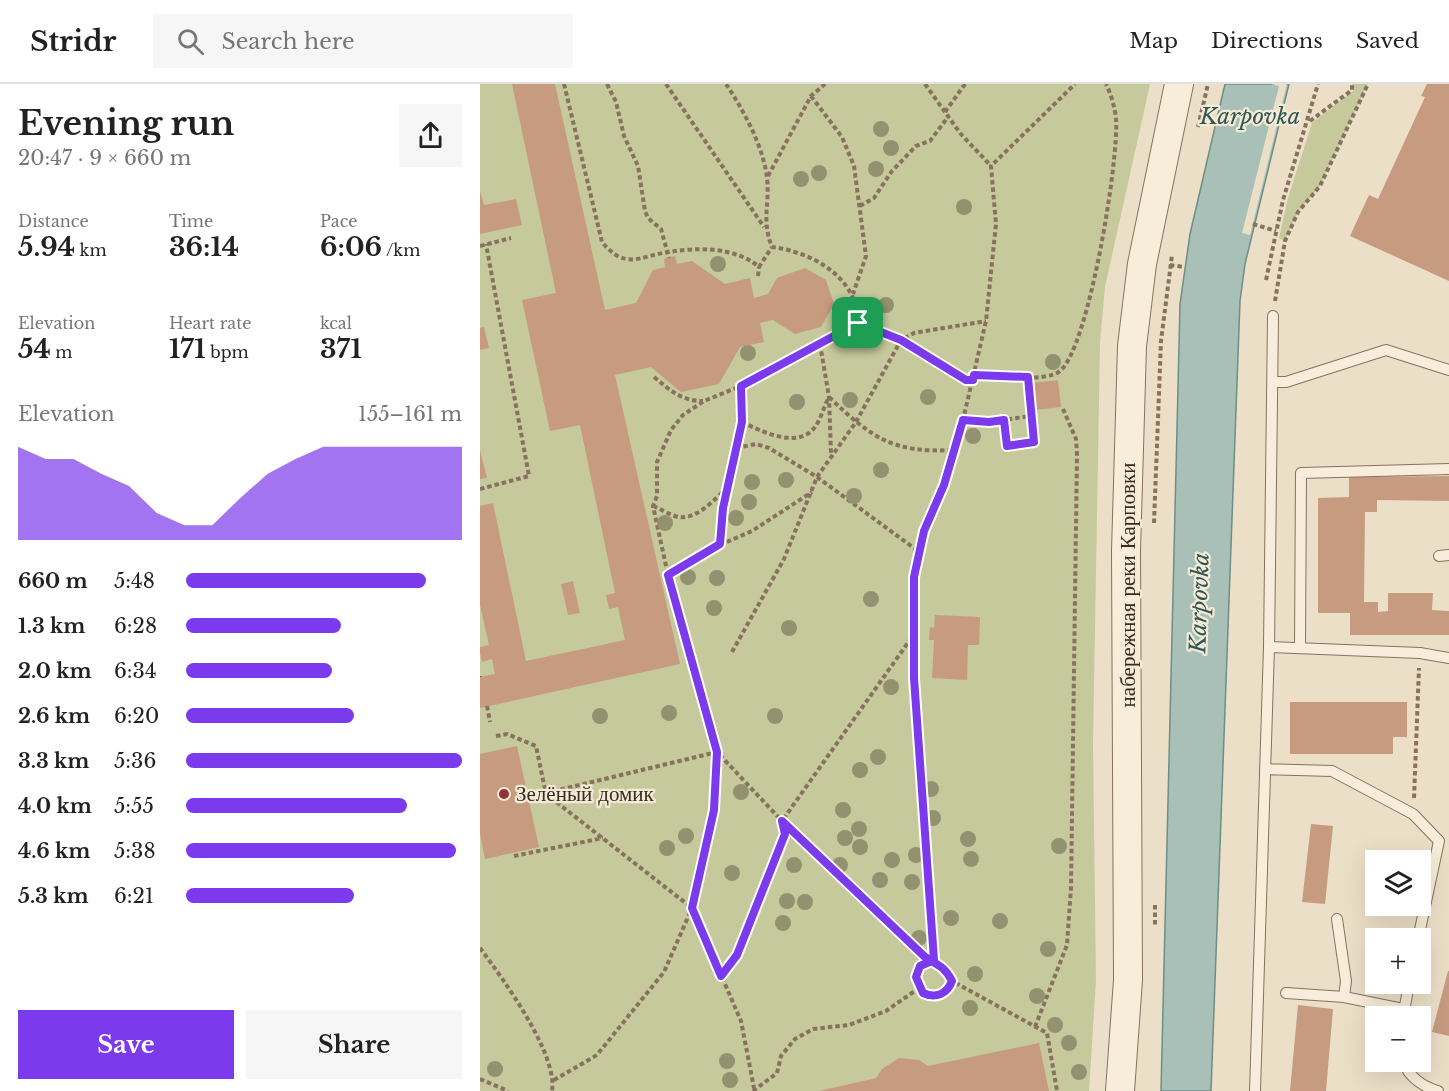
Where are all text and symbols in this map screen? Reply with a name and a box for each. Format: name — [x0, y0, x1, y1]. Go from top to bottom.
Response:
search box — [153, 14, 573, 68]
text: Stridr — [30, 24, 117, 59]
icon: search — [174, 25, 207, 58]
text: Search here — [222, 28, 355, 55]
text: Map — [1129, 28, 1178, 54]
text: Directions — [1211, 28, 1323, 54]
text: Saved — [1356, 28, 1419, 54]
text: Evening run — [18, 103, 234, 144]
water label: Karpovka — [1199, 103, 1300, 130]
button: share — [399, 104, 462, 167]
text: 20:47 · 9 × 660 m — [18, 146, 191, 170]
text: Distance — [18, 211, 89, 231]
text: Time — [169, 211, 213, 231]
text: Pace — [320, 211, 357, 231]
text: 5.94 — [18, 231, 75, 263]
text: 36:14 — [169, 231, 239, 263]
text: 6:06 — [320, 231, 382, 263]
text: km — [75, 240, 107, 260]
text: /km — [382, 240, 420, 260]
pin — [832, 297, 883, 348]
icon: arrive — [841, 306, 874, 339]
text: Elevation — [18, 313, 95, 333]
text: Heart rate — [169, 313, 251, 333]
text: kcal — [320, 313, 352, 333]
text: 54 — [18, 333, 51, 365]
text: 171 — [169, 333, 206, 365]
text: 371 — [320, 333, 362, 365]
text: m — [51, 342, 73, 362]
text: bpm — [206, 342, 249, 362]
text: Elevation — [18, 402, 115, 426]
text: 155–161 m — [358, 402, 462, 426]
street label: набережная реки Карповки — [1115, 463, 1141, 707]
water label: Karpovka — [1184, 552, 1215, 655]
text: 660 m — [18, 569, 88, 593]
text: 5:48 — [114, 569, 155, 593]
text: 1.3 km — [18, 614, 85, 638]
text: 6:28 — [114, 614, 157, 638]
text: 2.0 km — [18, 659, 92, 683]
text: 6:34 — [114, 659, 157, 683]
text: 2.6 km — [18, 704, 90, 728]
text: 6:20 — [114, 704, 159, 728]
text: 3.3 km — [18, 749, 89, 773]
text: 5:36 — [114, 749, 156, 773]
place label: Зелёный домик — [516, 781, 655, 807]
marker: Зелёный домик — [497, 787, 511, 801]
text: 4.0 km — [18, 794, 92, 818]
text: 5:55 — [114, 794, 154, 818]
text: 4.6 km — [18, 839, 90, 863]
text: 5:38 — [114, 839, 156, 863]
map controls — [1365, 850, 1431, 1072]
button: layers — [1365, 850, 1431, 916]
text: 5.3 km — [18, 884, 89, 908]
text: 6:21 — [114, 884, 154, 908]
button: + — [1365, 928, 1431, 994]
button: − — [1365, 1006, 1431, 1072]
button: Save — [18, 1010, 234, 1079]
button: Share — [246, 1010, 462, 1079]

